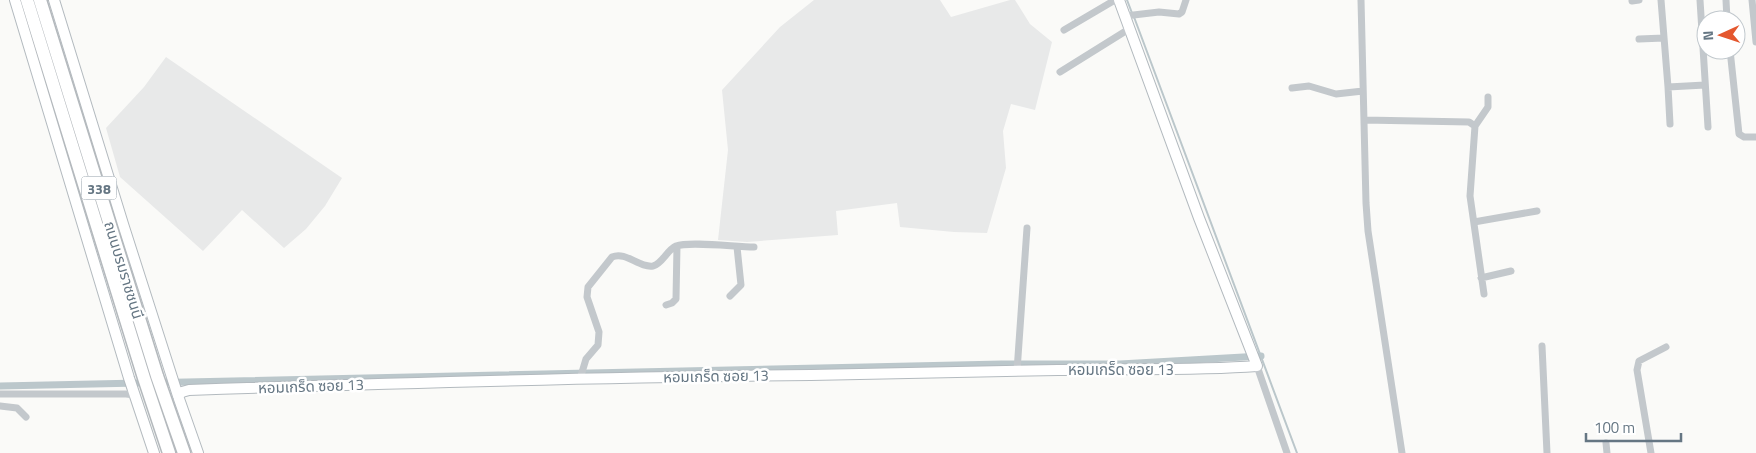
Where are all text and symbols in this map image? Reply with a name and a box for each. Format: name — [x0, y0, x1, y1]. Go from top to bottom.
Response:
north arrow — [1696, 10, 1746, 60]
text: N — [1697, 30, 1718, 41]
road number: 338 — [82, 177, 116, 200]
street label: ถนนบรมราชชนนี — [98, 218, 150, 322]
street label: หอมเกร็ด ซอย 13 — [1068, 358, 1174, 381]
street label: หอมเกร็ด ซอย 13 — [663, 364, 769, 388]
street label: หอมเกร็ด ซอย 13 — [258, 373, 364, 399]
scale bar — [1586, 410, 1681, 442]
text: 100 m — [1594, 416, 1635, 439]

